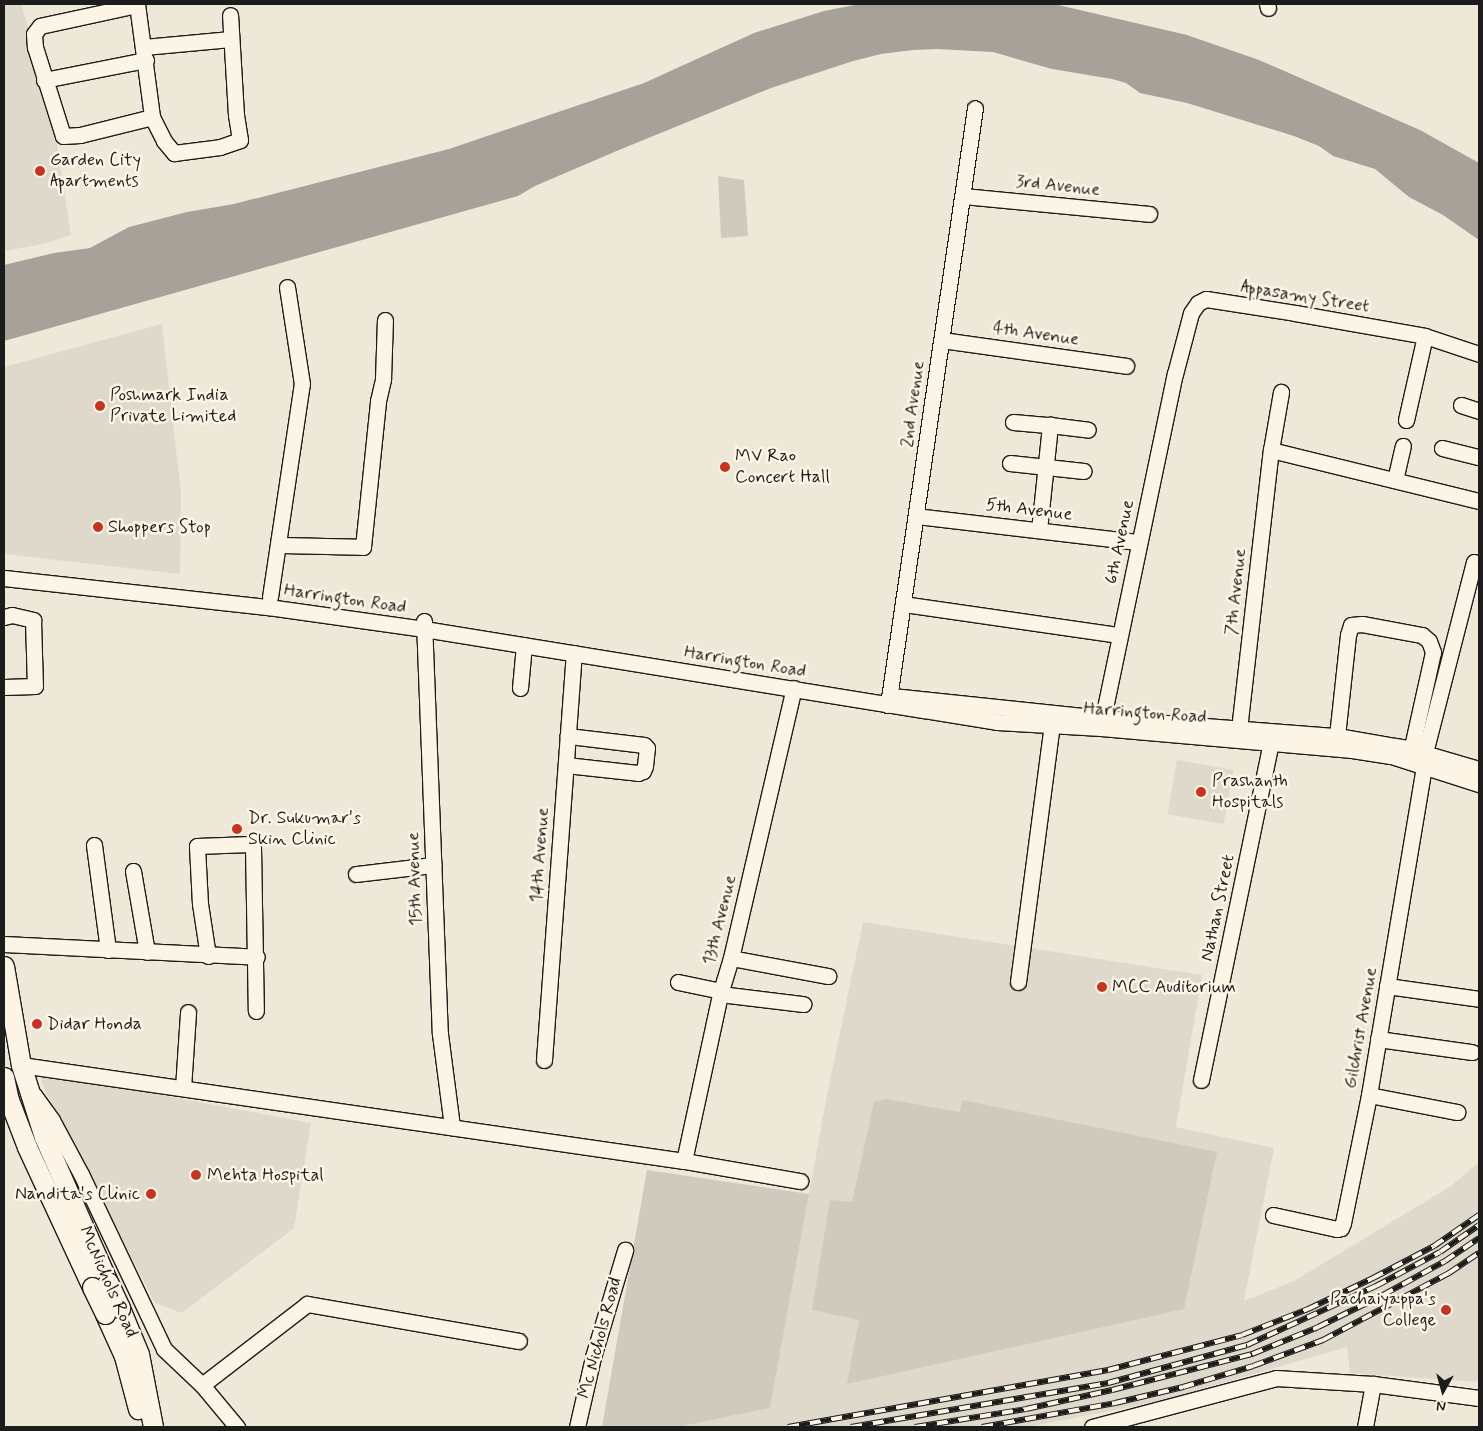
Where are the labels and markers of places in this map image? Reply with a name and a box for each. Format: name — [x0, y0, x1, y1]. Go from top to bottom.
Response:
place label: Garden City Apartments — [50, 150, 141, 192]
marker: Garden City Apartments — [34, 165, 46, 177]
place label: Poshmark India Private Limited — [110, 385, 233, 428]
marker: Poshmark India Private Limited — [94, 400, 106, 412]
place label: MV Rao Concert Hall — [735, 446, 829, 488]
marker: MV Rao Concert Hall — [719, 461, 731, 473]
place label: Shoppers Stop — [108, 516, 210, 538]
marker: Shoppers Stop — [92, 521, 104, 533]
place label: Prashanth Hospitals — [1212, 771, 1288, 814]
marker: Prashanth Hospitals — [1194, 785, 1208, 799]
place label: Dr. Sukumar's Skin Clinic — [248, 808, 361, 851]
marker: Dr. Sukumar's Skin Clinic — [230, 822, 244, 836]
place label: MCC Auditorium — [1112, 976, 1236, 998]
marker: MCC Auditorium — [1096, 981, 1108, 993]
place label: Didar Honda — [47, 1013, 142, 1035]
marker: Didar Honda — [31, 1018, 43, 1030]
place label: Mehta Hospital — [207, 1164, 326, 1186]
marker: Mehta Hospital — [189, 1168, 203, 1182]
place label: Nandita's Clinic — [13, 1183, 140, 1205]
marker: Nandita's Clinic — [144, 1187, 158, 1201]
place label: Pachaiyappa's College — [1330, 1289, 1436, 1332]
marker: Pachaiyappa's College — [1440, 1304, 1452, 1316]

